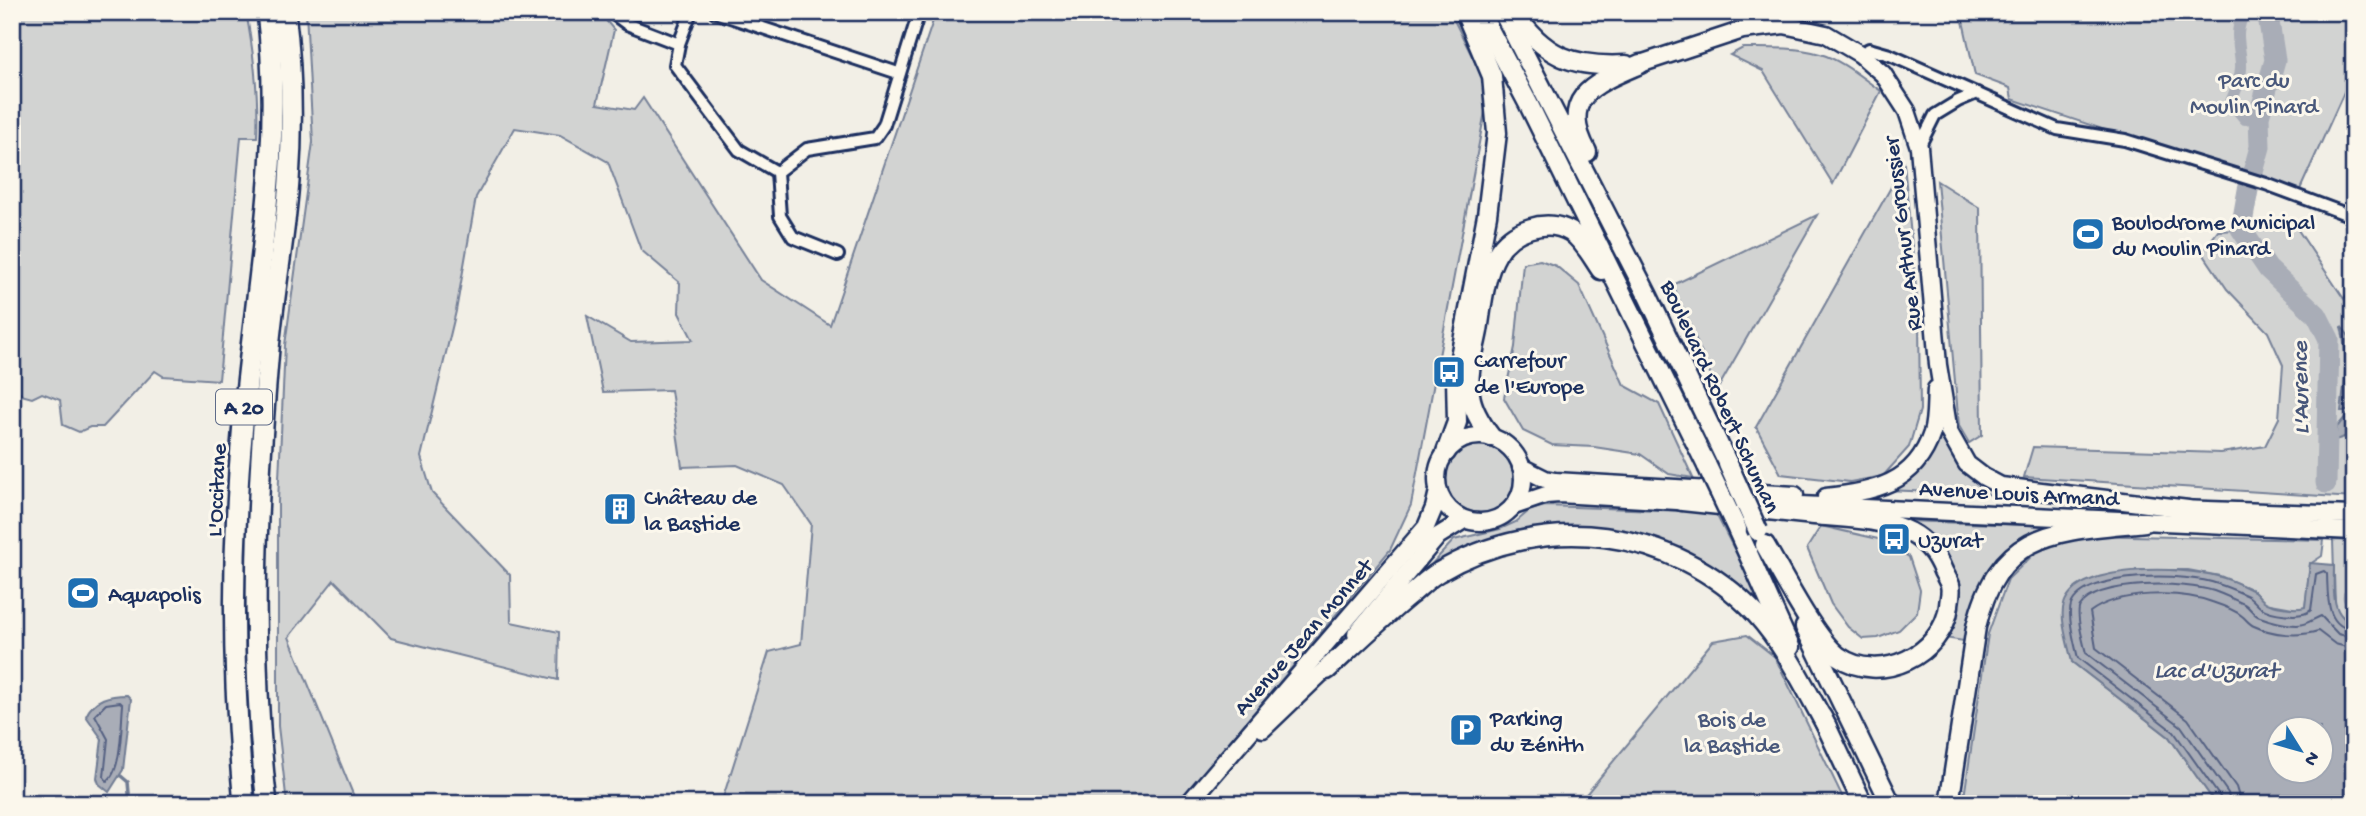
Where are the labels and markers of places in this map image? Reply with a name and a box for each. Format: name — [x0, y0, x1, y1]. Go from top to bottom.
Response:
place label: Boulodrome Municipal du Moulin Pinard — [2111, 211, 2315, 264]
sports icon: Boulodrome Municipal du Moulin Pinard — [2069, 215, 2107, 253]
place label: Carrefour de l'Europe — [1474, 349, 1585, 402]
bus stop icon: Carrefour de l'Europe — [1430, 353, 1468, 391]
place label: Château de la Bastide — [644, 486, 758, 539]
building icon: Château de la Bastide — [601, 490, 639, 528]
bus stop icon: Uzurat — [1875, 520, 1913, 558]
place label: Uzurat — [1918, 529, 1984, 556]
sports icon: Aquapolis — [64, 574, 102, 612]
place label: Aquapolis — [108, 583, 201, 610]
place label: Parking du Zénith — [1489, 707, 1584, 760]
parking icon: Parking du Zénith — [1447, 711, 1485, 749]

